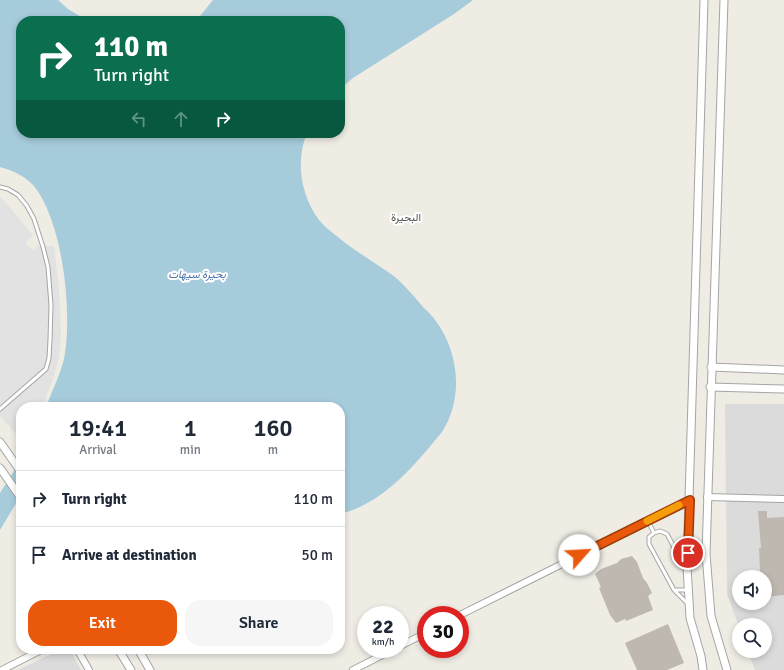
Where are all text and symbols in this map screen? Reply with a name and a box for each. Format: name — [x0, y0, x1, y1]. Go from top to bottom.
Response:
text: 110 m — [94, 30, 168, 64]
icon: right — [28, 32, 80, 84]
text: Turn right — [94, 64, 169, 86]
icon: left — [128, 108, 150, 130]
icon: ahead — [170, 108, 192, 130]
icon: right — [212, 108, 234, 130]
district label: البحيرة — [391, 211, 421, 224]
water label: بحيرة سيهات — [168, 268, 226, 281]
text: 19:41 — [69, 413, 127, 443]
text: 1 — [184, 413, 197, 443]
text: 160 — [253, 413, 292, 443]
text: Arrival — [79, 442, 117, 458]
text: min — [180, 442, 201, 458]
text: m — [268, 442, 278, 458]
icon: right — [28, 488, 50, 510]
text: Turn right — [62, 490, 127, 508]
text: 110 m — [293, 490, 333, 508]
position arrow — [558, 534, 600, 576]
pin — [671, 536, 705, 570]
icon: arrive — [677, 542, 699, 564]
icon: arrive — [28, 544, 50, 566]
text: Arrive at destination — [62, 546, 197, 564]
text: 50 m — [302, 546, 333, 564]
map controls — [732, 570, 772, 658]
button: sound — [732, 570, 772, 610]
button: Exit — [28, 600, 177, 646]
button: Share — [185, 600, 333, 646]
speed limit sign: 30 — [417, 606, 469, 658]
text: 22 — [372, 614, 394, 639]
button: search — [732, 618, 772, 658]
text: km/h — [372, 636, 394, 648]

